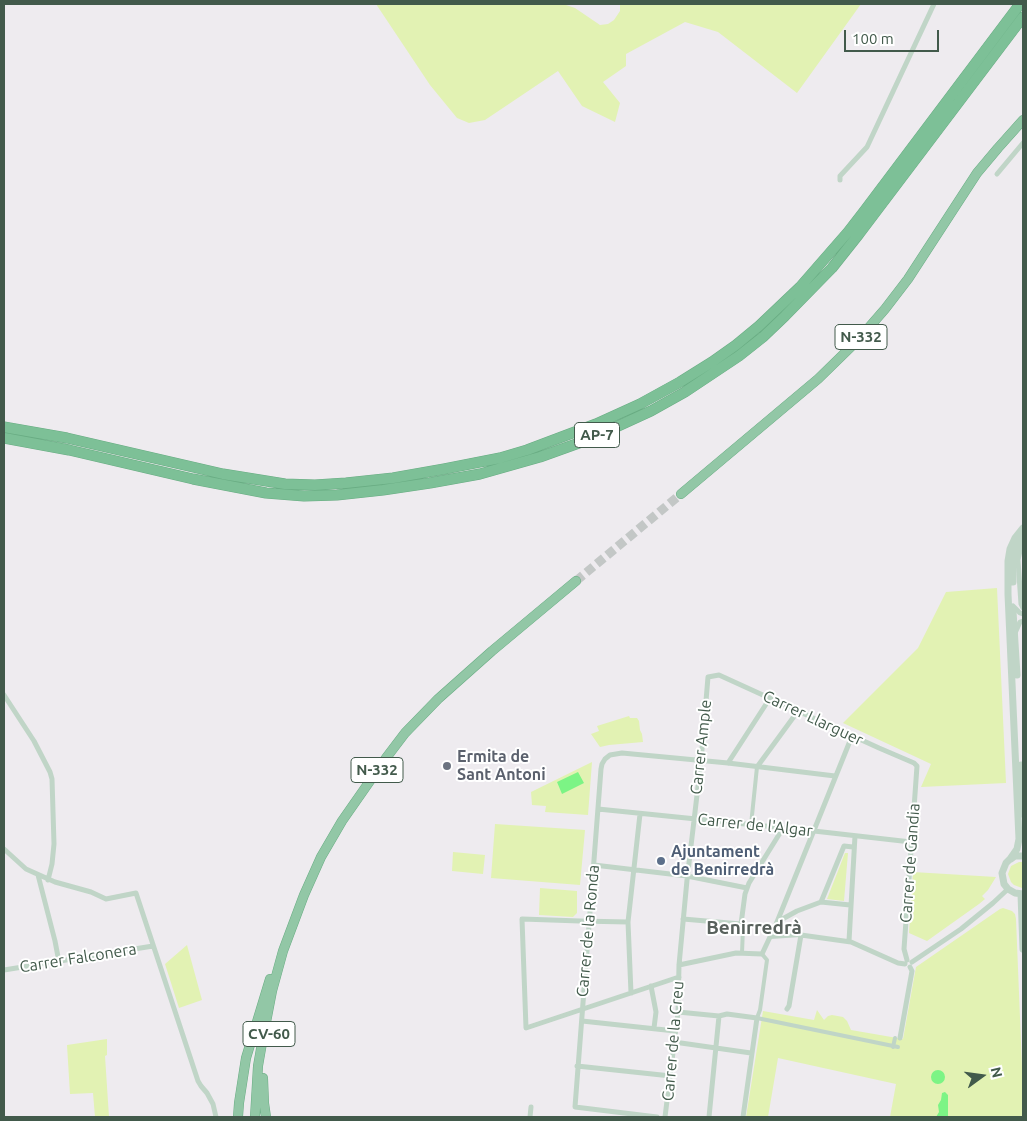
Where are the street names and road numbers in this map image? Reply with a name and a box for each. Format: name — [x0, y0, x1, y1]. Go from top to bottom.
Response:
road number: N-332 — [835, 324, 887, 350]
road number: AP-7 — [574, 422, 620, 448]
street label: Carrer Llarguer — [760, 686, 866, 750]
street label: Carrer Ample — [686, 699, 716, 795]
road number: N-332 — [351, 758, 403, 782]
street label: Carrer de Gandia — [896, 802, 924, 924]
street label: Carrer de l'Algar — [696, 809, 814, 841]
street label: Carrer de la Ronda — [573, 864, 603, 998]
street label: Carrer Falconera — [18, 939, 138, 977]
street label: Carrer de la Creu — [658, 980, 688, 1102]
road number: CV-60 — [243, 1022, 295, 1046]

